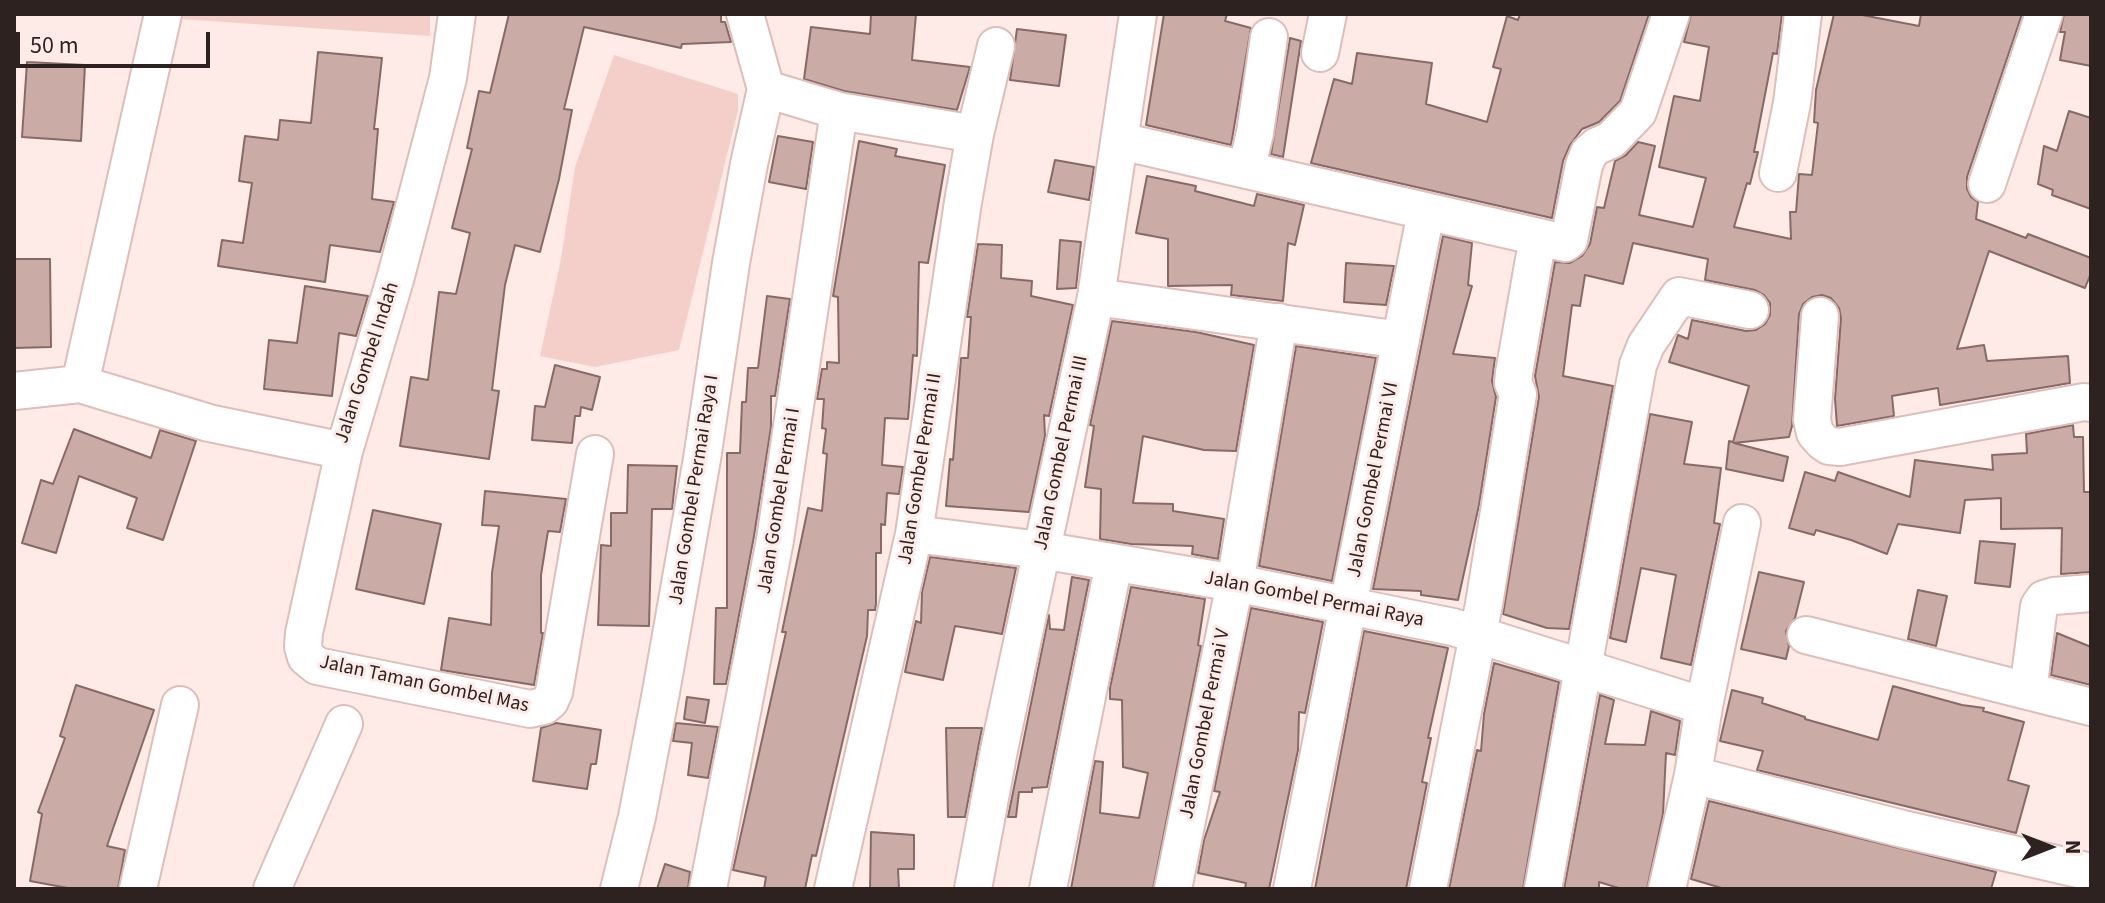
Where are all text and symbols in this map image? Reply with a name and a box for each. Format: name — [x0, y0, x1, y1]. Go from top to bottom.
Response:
scale bar — [20, 16, 214, 66]
text: 50 m — [30, 28, 79, 63]
street label: Jalan Gombel Indah — [331, 279, 405, 447]
street label: Jalan Gombel Permai III — [1030, 353, 1094, 553]
street label: Jalan Gombel Permai II — [894, 372, 948, 566]
street label: Jalan Gombel Permai Raya I — [665, 373, 725, 607]
street label: Jalan Gombel Permai VI — [1343, 380, 1405, 580]
street label: Jalan Gombel Permai I — [753, 406, 807, 596]
street label: Jalan Gombel Permai Raya — [1202, 567, 1426, 633]
street label: Jalan Gombel Permai V — [1176, 627, 1236, 821]
street label: Jalan Taman Gombel Mas — [317, 651, 531, 719]
north arrow — [2009, 807, 2089, 887]
text: N — [2057, 840, 2089, 854]

